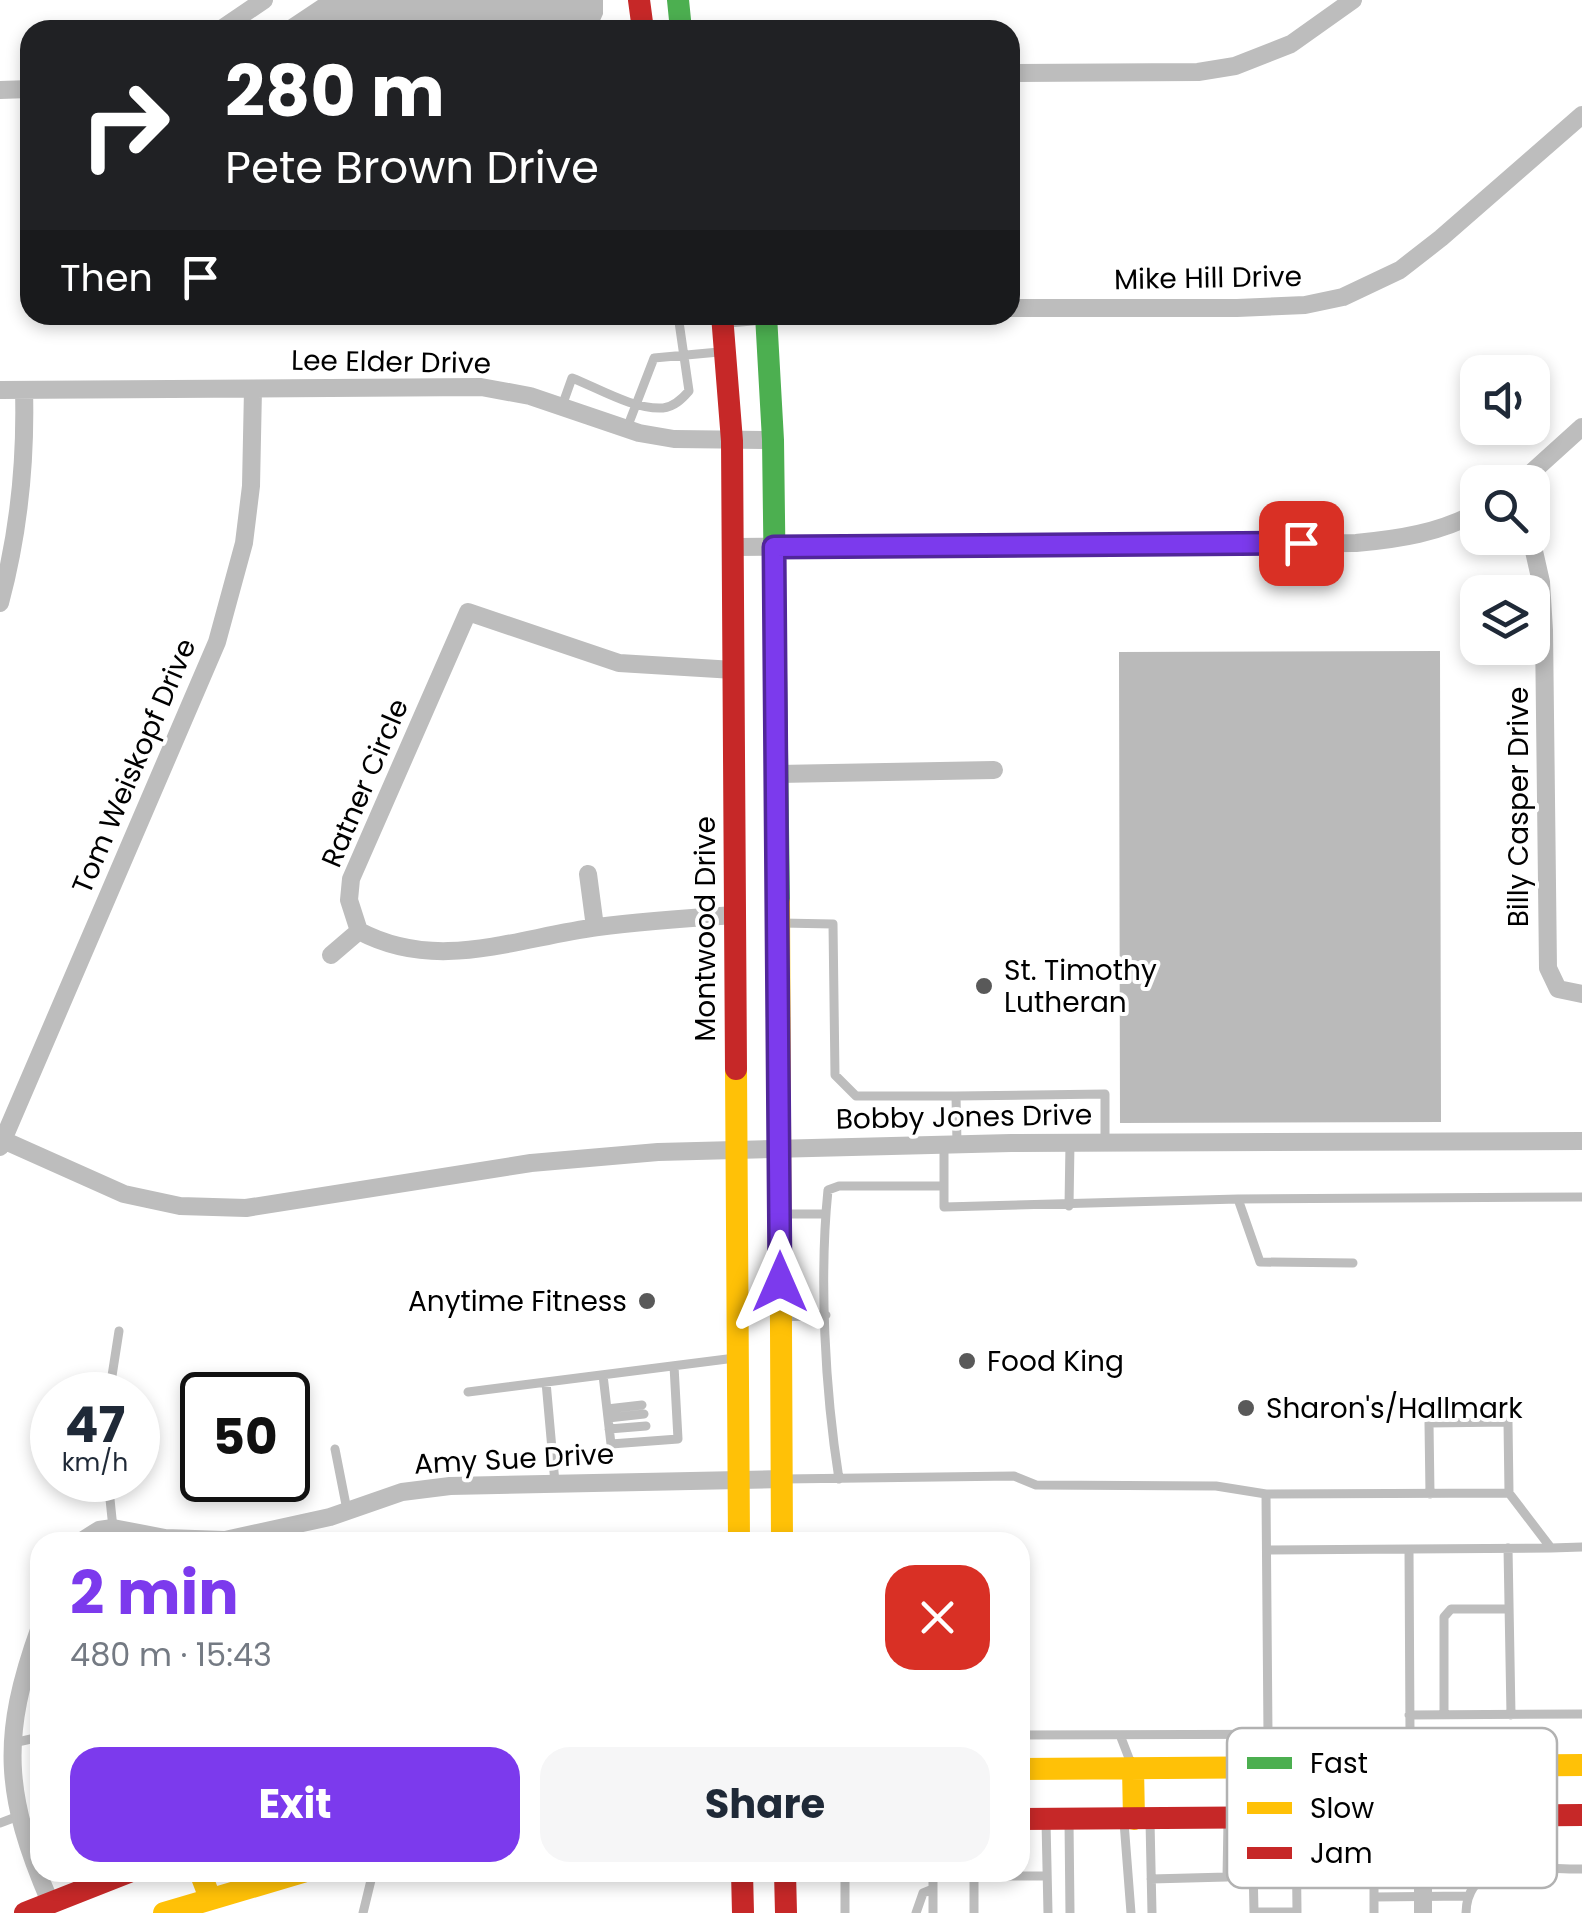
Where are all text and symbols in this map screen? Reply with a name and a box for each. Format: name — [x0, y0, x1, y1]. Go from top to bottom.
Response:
text: 280 m — [225, 42, 445, 141]
icon: right — [60, 60, 190, 190]
text: Pete Brown Drive — [225, 136, 599, 199]
icon: arrive — [173, 250, 228, 305]
text: Then — [60, 251, 153, 304]
street label: Mike Hill Drive — [1114, 257, 1302, 299]
street label: Lee Elder Drive — [291, 341, 491, 383]
map controls — [1460, 355, 1550, 665]
button: sound — [1460, 355, 1550, 445]
button: search — [1460, 465, 1550, 555]
pin — [1259, 501, 1344, 586]
icon: arrive — [1274, 516, 1329, 571]
button: layers — [1460, 575, 1550, 665]
street label: Tom Weiskopf Drive — [63, 632, 205, 900]
street label: Billy Casper Drive — [1499, 687, 1538, 927]
street label: Ratner Circle — [312, 693, 418, 873]
street label: Montwood Drive — [686, 816, 725, 1042]
place label: St. Timothy Lutheran — [1004, 951, 1157, 1022]
marker: St. Timothy Lutheran — [973, 975, 995, 997]
street label: Bobby Jones Drive — [835, 1095, 1093, 1139]
position arrow — [728, 1230, 832, 1334]
place label: Anytime Fitness — [408, 1282, 627, 1321]
marker: Anytime Fitness — [636, 1290, 658, 1312]
place label: Food King — [987, 1342, 1124, 1381]
marker: Food King — [956, 1350, 978, 1372]
speed limit sign: 50 — [180, 1372, 310, 1502]
text: 47 — [65, 1389, 125, 1460]
place label: Sharon's/Hallmark — [1266, 1389, 1523, 1428]
marker: Sharon's/Hallmark — [1235, 1397, 1257, 1419]
street label: Amy Sue Drive — [413, 1434, 615, 1484]
text: km/h — [62, 1445, 128, 1480]
text: 2 min — [70, 1551, 239, 1635]
button: close — [885, 1565, 990, 1670]
text: 480 m · 15:43 — [70, 1632, 272, 1677]
legend — [1227, 1728, 1557, 1888]
text: Fast — [1310, 1744, 1368, 1783]
button: Exit — [70, 1747, 520, 1862]
button: Share — [540, 1747, 990, 1862]
text: Slow — [1310, 1789, 1374, 1828]
text: Jam — [1310, 1834, 1373, 1873]

